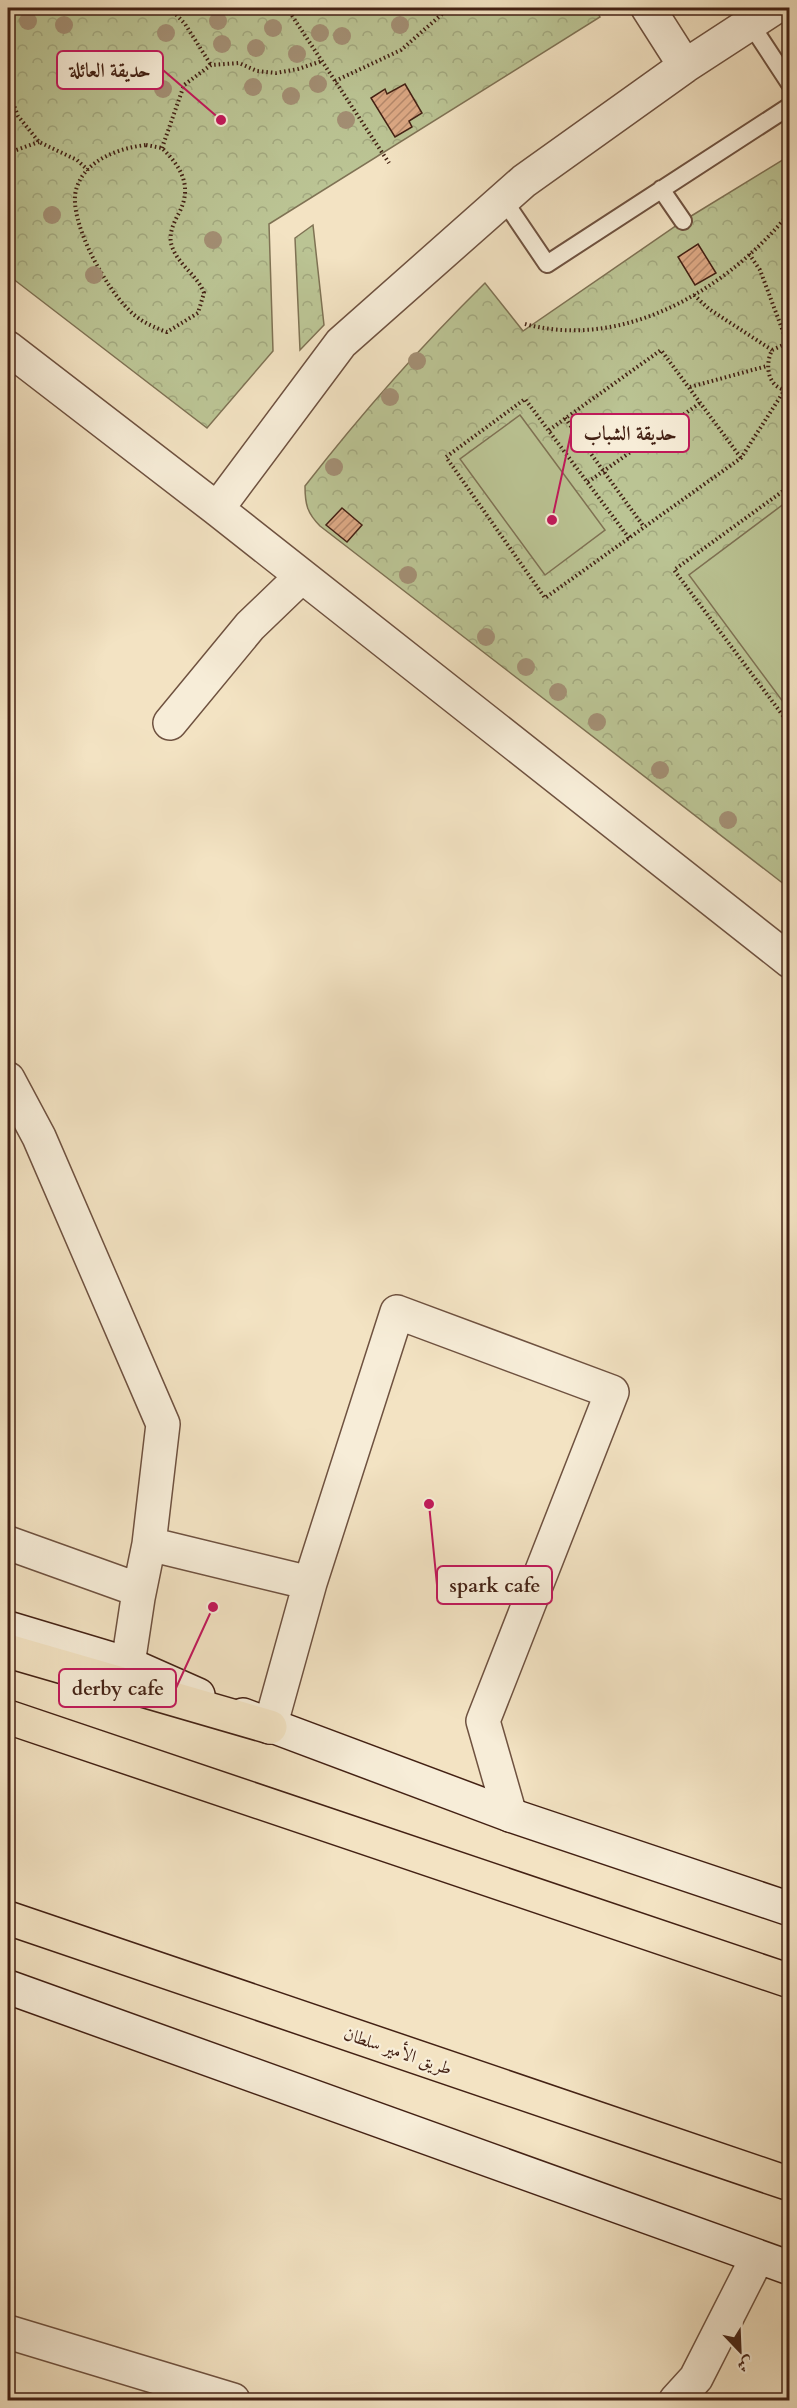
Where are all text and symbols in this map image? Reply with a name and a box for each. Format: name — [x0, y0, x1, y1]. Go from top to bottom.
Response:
callout: حديقة العائلة — [57, 51, 163, 89]
text: حديقة العائلة — [67, 57, 151, 84]
callout: حديقة الشباب — [571, 414, 689, 452]
text: حديقة الشباب — [583, 420, 677, 447]
callout: spark cafe — [437, 1566, 552, 1604]
text: spark cafe — [450, 1572, 540, 1599]
callout: derby cafe — [59, 1669, 176, 1707]
text: derby cafe — [72, 1675, 164, 1702]
street label: طريق الأمير سلطان — [340, 2020, 456, 2082]
north arrow — [710, 2321, 770, 2381]
text: ش — [734, 2351, 757, 2377]

